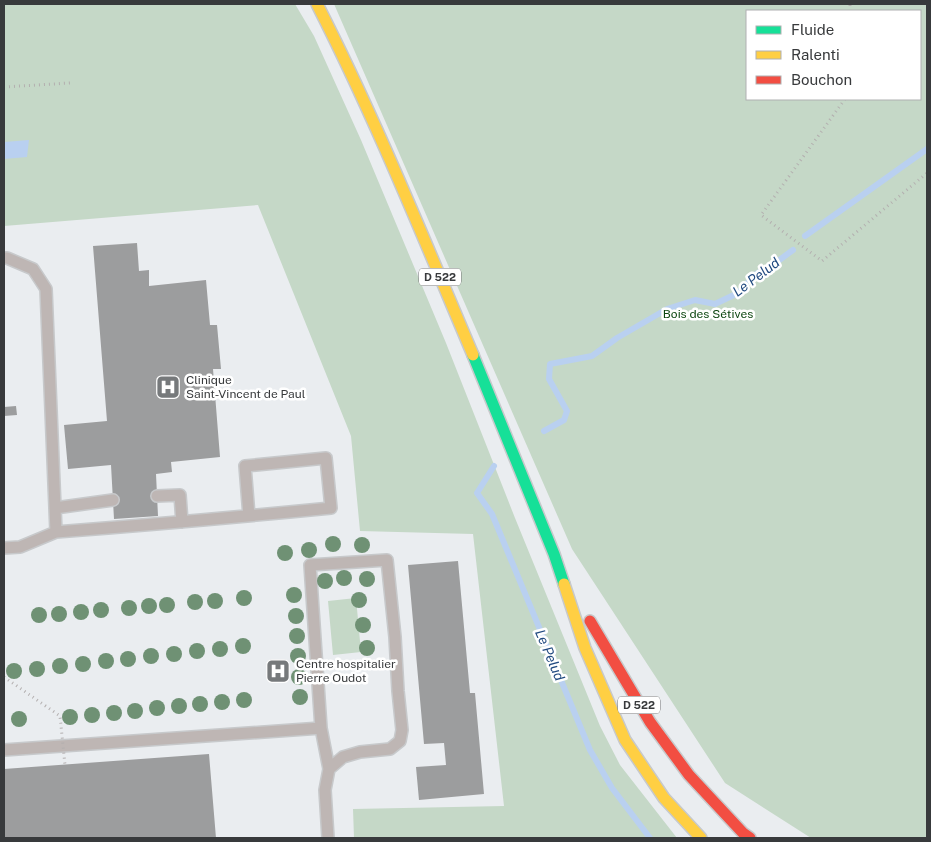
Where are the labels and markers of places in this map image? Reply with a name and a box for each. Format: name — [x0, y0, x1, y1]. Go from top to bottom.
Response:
place label: Clinique Saint-Vincent de Paul — [186, 373, 306, 401]
hospital icon: Clinique Saint-Vincent de Paul — [155, 374, 181, 400]
place label: Centre hospitalier Pierre Oudot — [296, 657, 396, 685]
hospital icon: Centre hospitalier Pierre Oudot — [265, 658, 291, 684]

